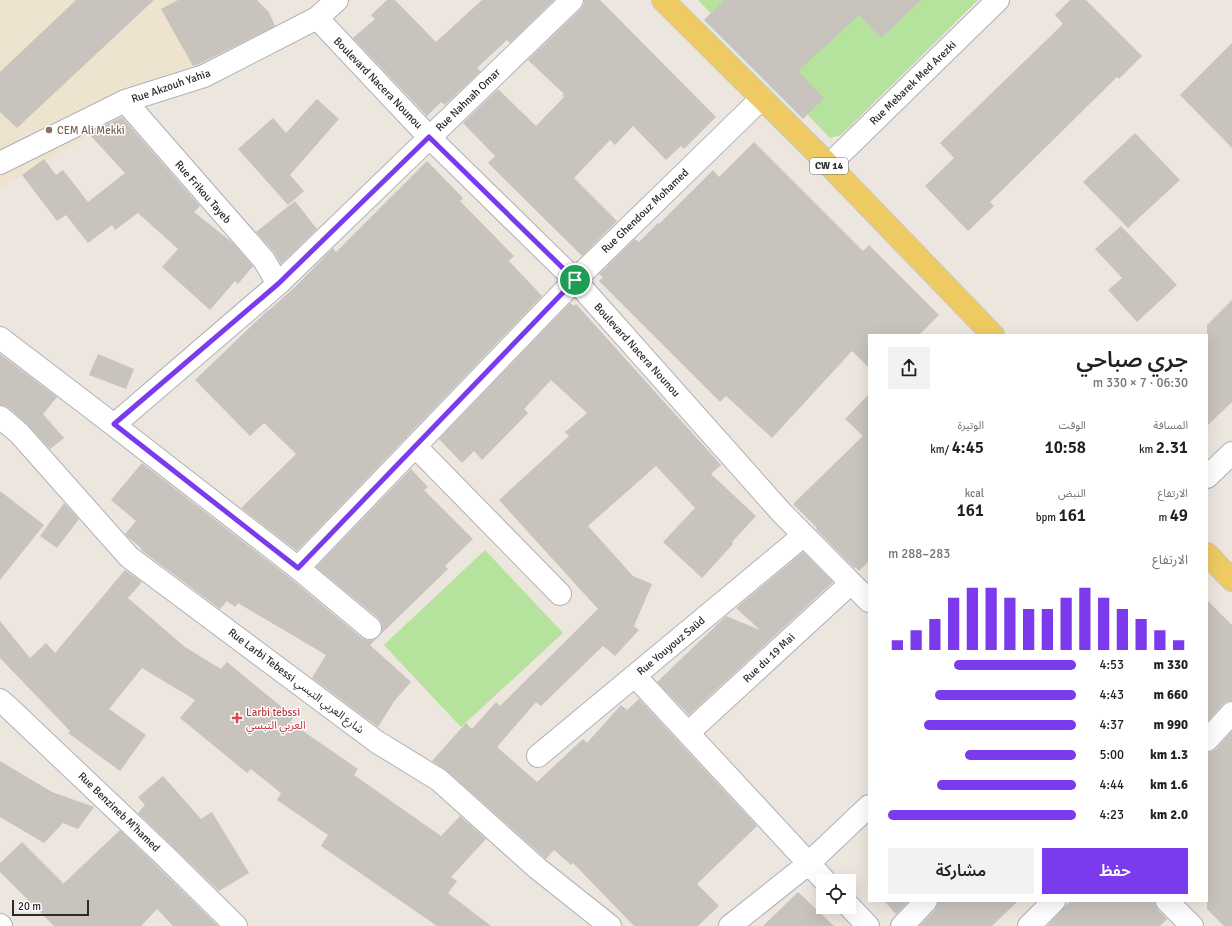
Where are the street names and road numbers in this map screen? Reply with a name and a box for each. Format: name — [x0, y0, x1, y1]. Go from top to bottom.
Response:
street label: Boulevard Nacera Nounou — [331, 35, 425, 131]
street label: Rue Mebarek Med Arezki — [867, 38, 959, 128]
street label: Rue Akzouh Yahia — [130, 66, 213, 106]
street label: Rue Nahnah Omar — [433, 66, 503, 134]
street label: Rue Frikou Tayeb — [172, 158, 234, 226]
road number: CW 14 — [810, 158, 848, 174]
street label: Rue Ghendouz Mohamed — [599, 166, 691, 256]
street label: Boulevard Nacera Nounou — [591, 300, 683, 400]
street label: Rue Youyouz Saüd — [634, 614, 708, 678]
street label: Rue Larbi Tebessi شارع العربي التبسي — [224, 626, 367, 739]
street label: Rue du 19 Mai — [740, 631, 798, 685]
street label: Rue Benzineb M'hamed — [75, 770, 163, 855]

